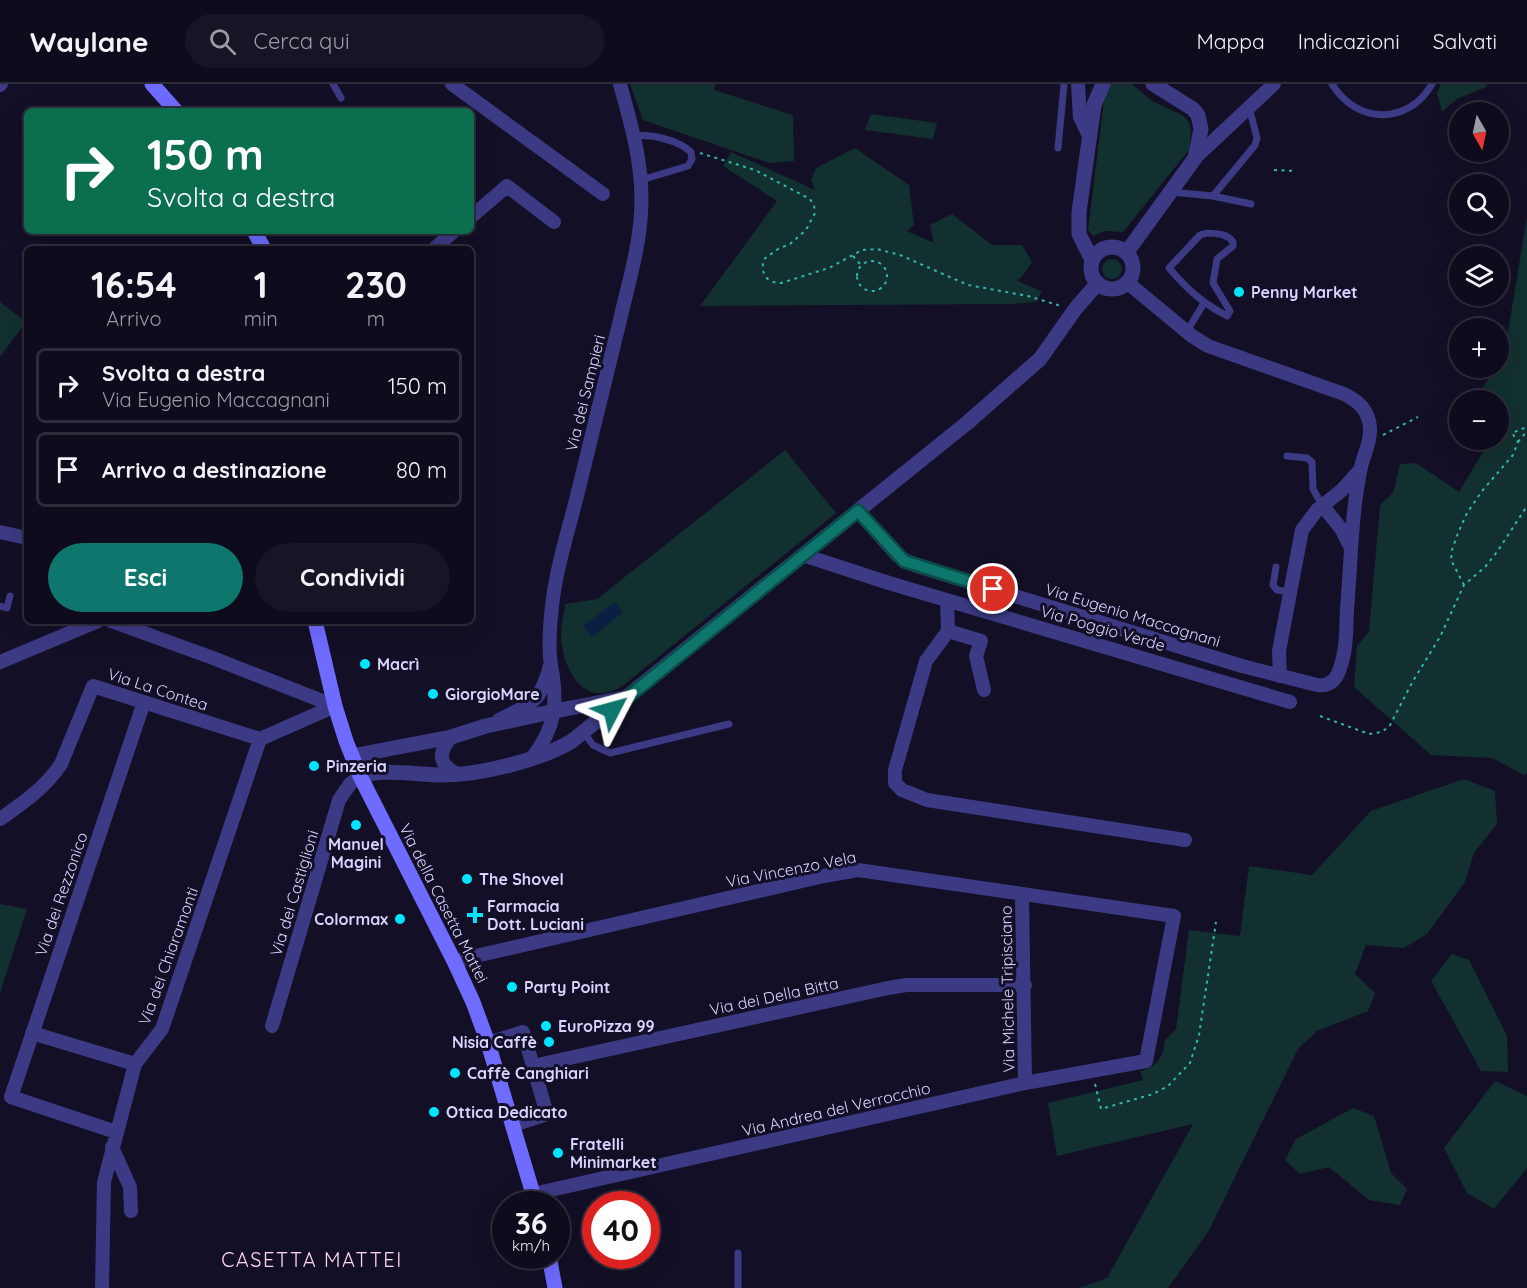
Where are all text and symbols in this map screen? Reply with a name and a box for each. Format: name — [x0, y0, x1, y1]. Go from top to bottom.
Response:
search box — [185, 14, 605, 68]
text: Waylane — [30, 24, 149, 59]
icon: search — [206, 25, 239, 58]
text: Cerca qui — [254, 27, 350, 55]
text: Mappa — [1196, 28, 1265, 54]
text: Indicazioni — [1298, 28, 1400, 54]
text: Salvati — [1433, 28, 1497, 54]
north arrow — [1449, 102, 1509, 162]
map controls — [1449, 102, 1509, 450]
text: 150 m — [147, 128, 264, 181]
icon: right — [48, 132, 126, 210]
button: search — [1449, 174, 1509, 234]
text: Svolta a destra — [147, 180, 335, 214]
button: layers — [1449, 246, 1509, 306]
text: 16:54 — [91, 262, 177, 307]
text: 1 — [254, 262, 268, 307]
text: 230 — [345, 262, 407, 307]
place label: Penny Market — [1251, 282, 1358, 302]
marker: Penny Market — [1232, 285, 1246, 299]
text: Arrivo — [106, 306, 162, 331]
text: min — [244, 306, 278, 331]
text: m — [367, 306, 385, 331]
button: + — [1449, 318, 1509, 378]
street label: Via dei Sampieri — [561, 333, 609, 453]
text: Svolta a destra — [102, 359, 265, 387]
icon: right — [51, 369, 84, 402]
text: 150 m — [388, 372, 447, 400]
text: Via Eugenio Maccagnani — [102, 387, 330, 412]
button: − — [1449, 390, 1509, 450]
icon: arrive — [51, 453, 84, 486]
text: Arrivo a destinazione — [102, 456, 327, 484]
text: 80 m — [396, 456, 447, 484]
button: Esci — [48, 543, 243, 612]
button: Condividi — [255, 543, 450, 612]
pin — [967, 563, 1018, 614]
icon: arrive — [976, 572, 1009, 605]
street label: Via Eugenio Maccagnani — [1043, 579, 1223, 651]
street label: Via Poggio Verde — [1039, 601, 1167, 655]
place label: Macrì — [377, 654, 419, 674]
marker: Macrì — [358, 657, 372, 671]
street label: Via La Contea — [105, 663, 211, 715]
position arrow — [580, 678, 644, 742]
place label: GiorgioMare — [445, 684, 540, 704]
marker: GiorgioMare — [426, 687, 440, 701]
place label: Pinzeria — [326, 756, 387, 776]
marker: Pinzeria — [307, 759, 321, 773]
marker: Manuel Magini — [349, 818, 363, 832]
street label: Via della Casetta Mattei — [395, 820, 493, 986]
street label: Via dei Castiglioni — [265, 828, 323, 958]
street label: Via dei Rezzonico — [30, 829, 92, 959]
place label: Manuel Magini — [328, 834, 384, 872]
street label: Via Vincenzo Vela — [724, 847, 858, 891]
place label: The Shovel — [479, 869, 564, 889]
marker: The Shovel — [460, 872, 474, 886]
street label: Via dei Chiaramonti — [134, 884, 202, 1028]
place label: Farmacia Dott. Luciani — [487, 896, 584, 934]
street label: Via Michele Tripisciano — [996, 905, 1018, 1073]
marker: Farmacia Dott. Luciani — [468, 908, 482, 922]
place label: Colormax — [314, 909, 388, 929]
marker: Colormax — [393, 912, 407, 926]
street label: Via dei Della Bitta — [708, 973, 840, 1019]
place label: Party Point — [524, 977, 610, 997]
marker: Party Point — [505, 980, 519, 994]
place label: EuroPizza 99 — [558, 1016, 655, 1036]
marker: EuroPizza 99 — [539, 1019, 553, 1033]
place label: Nisia Caffè — [452, 1032, 537, 1052]
marker: Nisia Caffè — [542, 1035, 556, 1049]
place label: Caffè Canghiari — [467, 1063, 589, 1083]
marker: Caffè Canghiari — [448, 1066, 462, 1080]
street label: Via Andrea del Verrocchio — [740, 1078, 932, 1140]
place label: Ottica Dedicato — [446, 1102, 568, 1122]
marker: Ottica Dedicato — [427, 1105, 441, 1119]
place label: Fratelli Minimarket — [570, 1134, 657, 1172]
marker: Fratelli Minimarket — [551, 1146, 565, 1160]
speed limit sign: 40 — [582, 1191, 660, 1269]
text: 36 — [515, 1204, 547, 1242]
text: km/h — [512, 1236, 550, 1255]
district label: CASETTA MATTEI — [221, 1247, 403, 1272]

